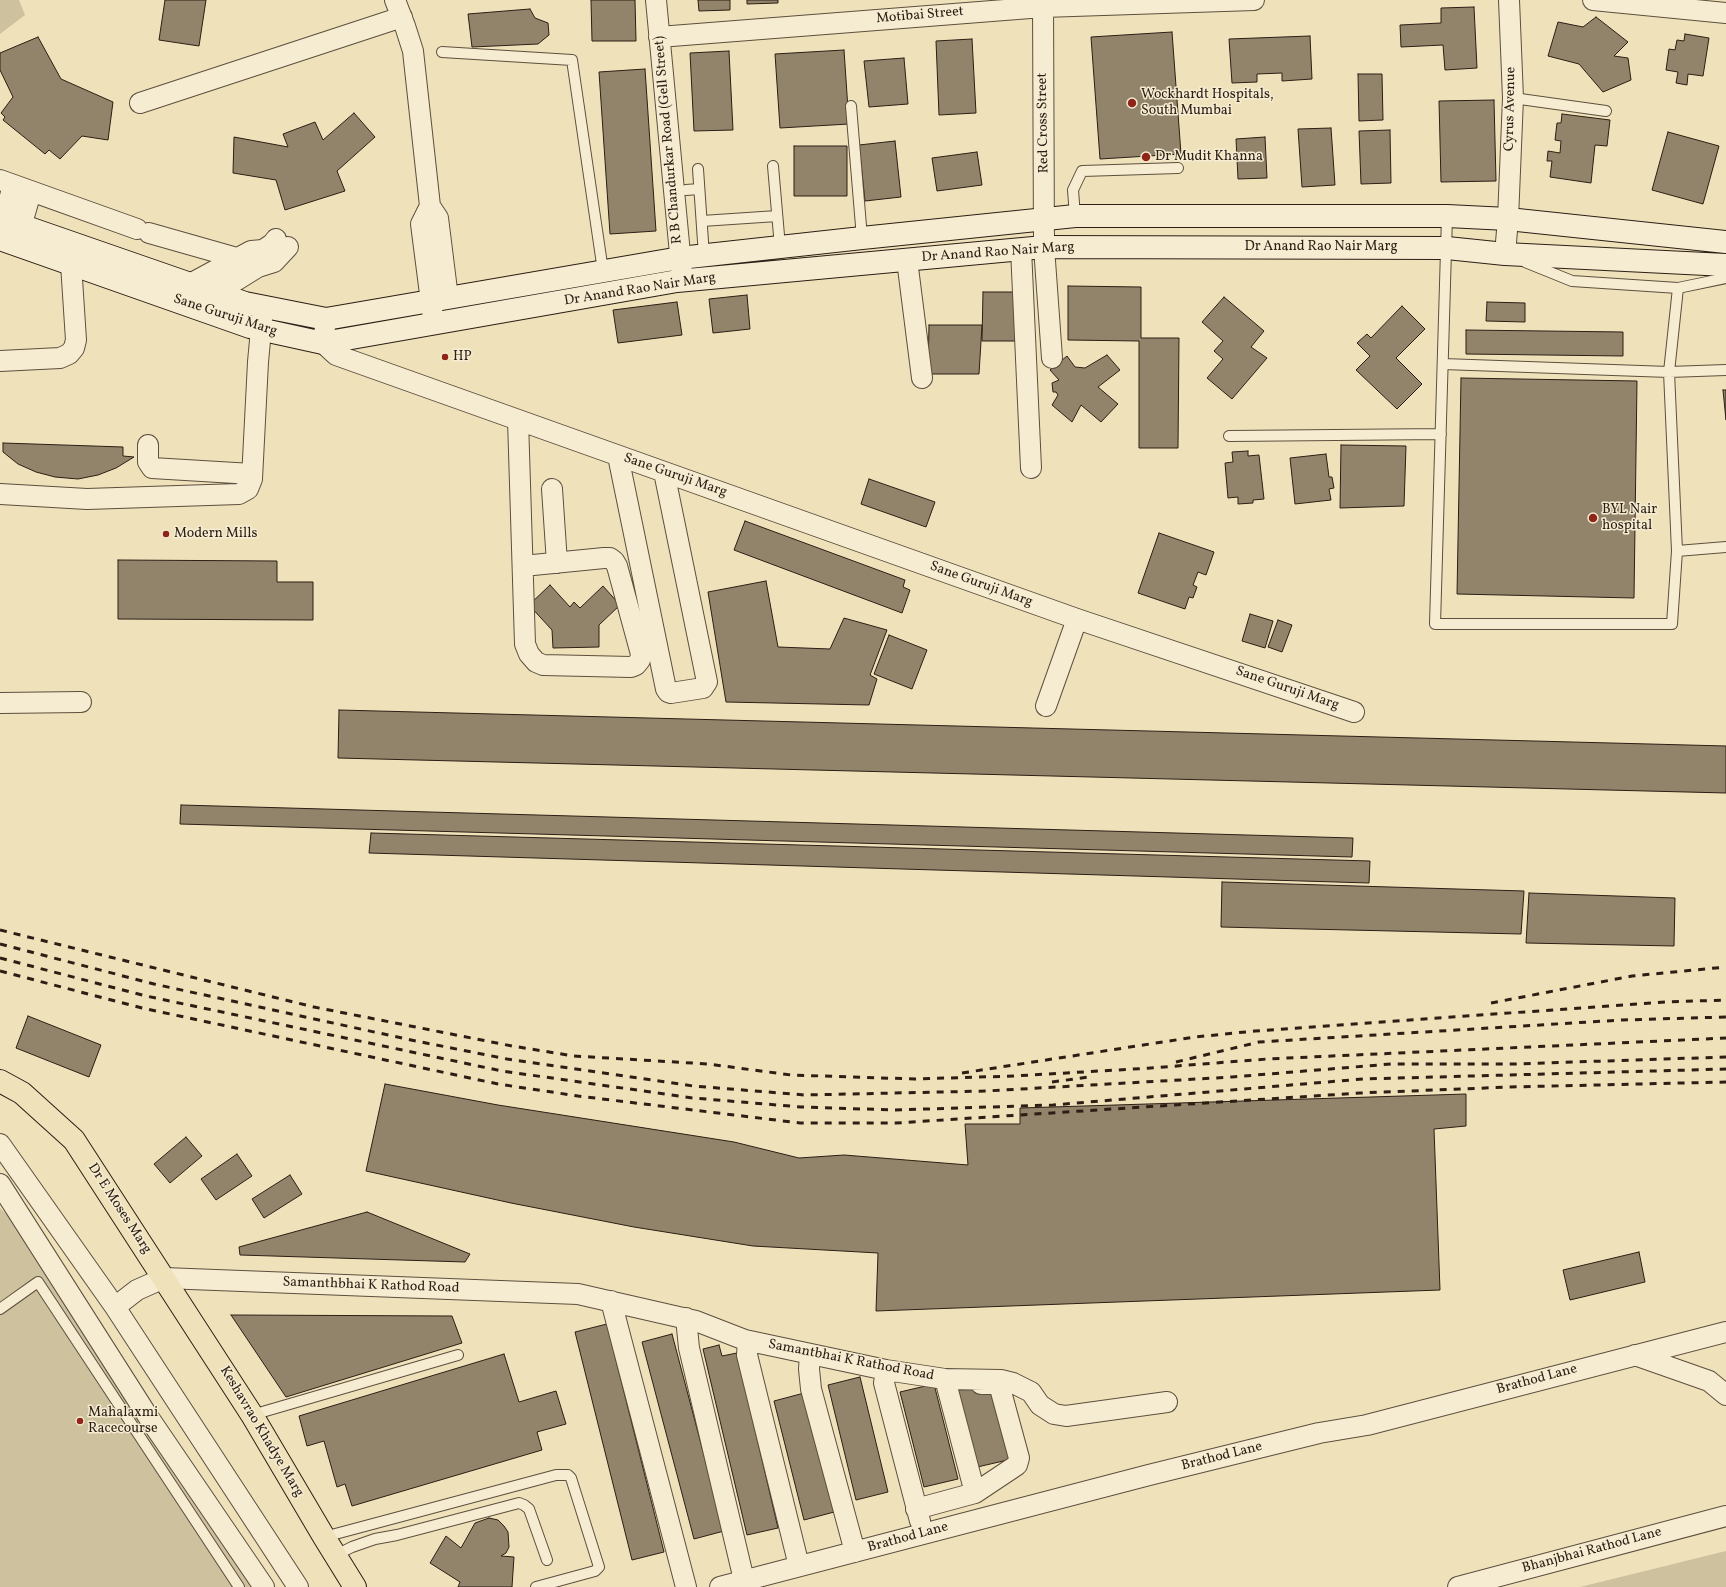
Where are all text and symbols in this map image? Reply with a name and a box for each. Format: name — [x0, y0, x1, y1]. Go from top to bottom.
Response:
street label: Motibai Street — [876, 4, 964, 28]
street label: R B Chandurkar Road (Gell Street) — [652, 35, 686, 245]
street label: Cyrus Avenue — [1502, 67, 1520, 151]
street label: Red Cross Street — [1035, 73, 1053, 173]
place label: Wockhardt Hospitals, South Mumbai — [1141, 87, 1274, 120]
marker: Wockhardt Hospitals, South Mumbai — [1126, 97, 1138, 109]
place label: Dr Mudit Khanna — [1155, 149, 1263, 165]
marker: Dr Mudit Khanna — [1140, 151, 1152, 163]
street label: Dr Anand Rao Nair Marg — [921, 239, 1075, 267]
street label: Dr Anand Rao Nair Marg — [1244, 239, 1398, 255]
street label: Dr Anand Rao Nair Marg — [563, 270, 717, 310]
street label: Sane Guruji Marg — [171, 291, 279, 341]
place label: HP — [453, 349, 472, 365]
marker: HP — [440, 352, 450, 362]
street label: Sane Guruji Marg — [621, 450, 729, 502]
place label: BYL Nair hospital — [1602, 502, 1657, 534]
marker: BYL Nair hospital — [1587, 512, 1599, 524]
place label: Modern Mills — [174, 526, 257, 542]
marker: Modern Mills — [161, 529, 171, 539]
street label: Sane Guruji Marg — [927, 559, 1035, 611]
street label: Sane Guruji Marg — [1233, 663, 1341, 715]
street label: Dr E Moses Marg — [83, 1161, 155, 1257]
street label: Samanthbhai K Rathod Road — [282, 1275, 460, 1297]
street label: Samantbhai K Rathod Road — [767, 1337, 935, 1385]
street label: Brathod Lane — [1495, 1361, 1579, 1399]
street label: Keshavrao Khadye Marg — [215, 1364, 307, 1500]
place label: Mahalaxmi Racecourse — [88, 1405, 158, 1438]
marker: Mahalaxmi Racecourse — [75, 1416, 85, 1426]
street label: Brathod Lane — [1180, 1439, 1264, 1475]
street label: Brathod Lane — [866, 1519, 950, 1557]
street label: Bhanjbhai Rathod Lane — [1520, 1524, 1664, 1578]

